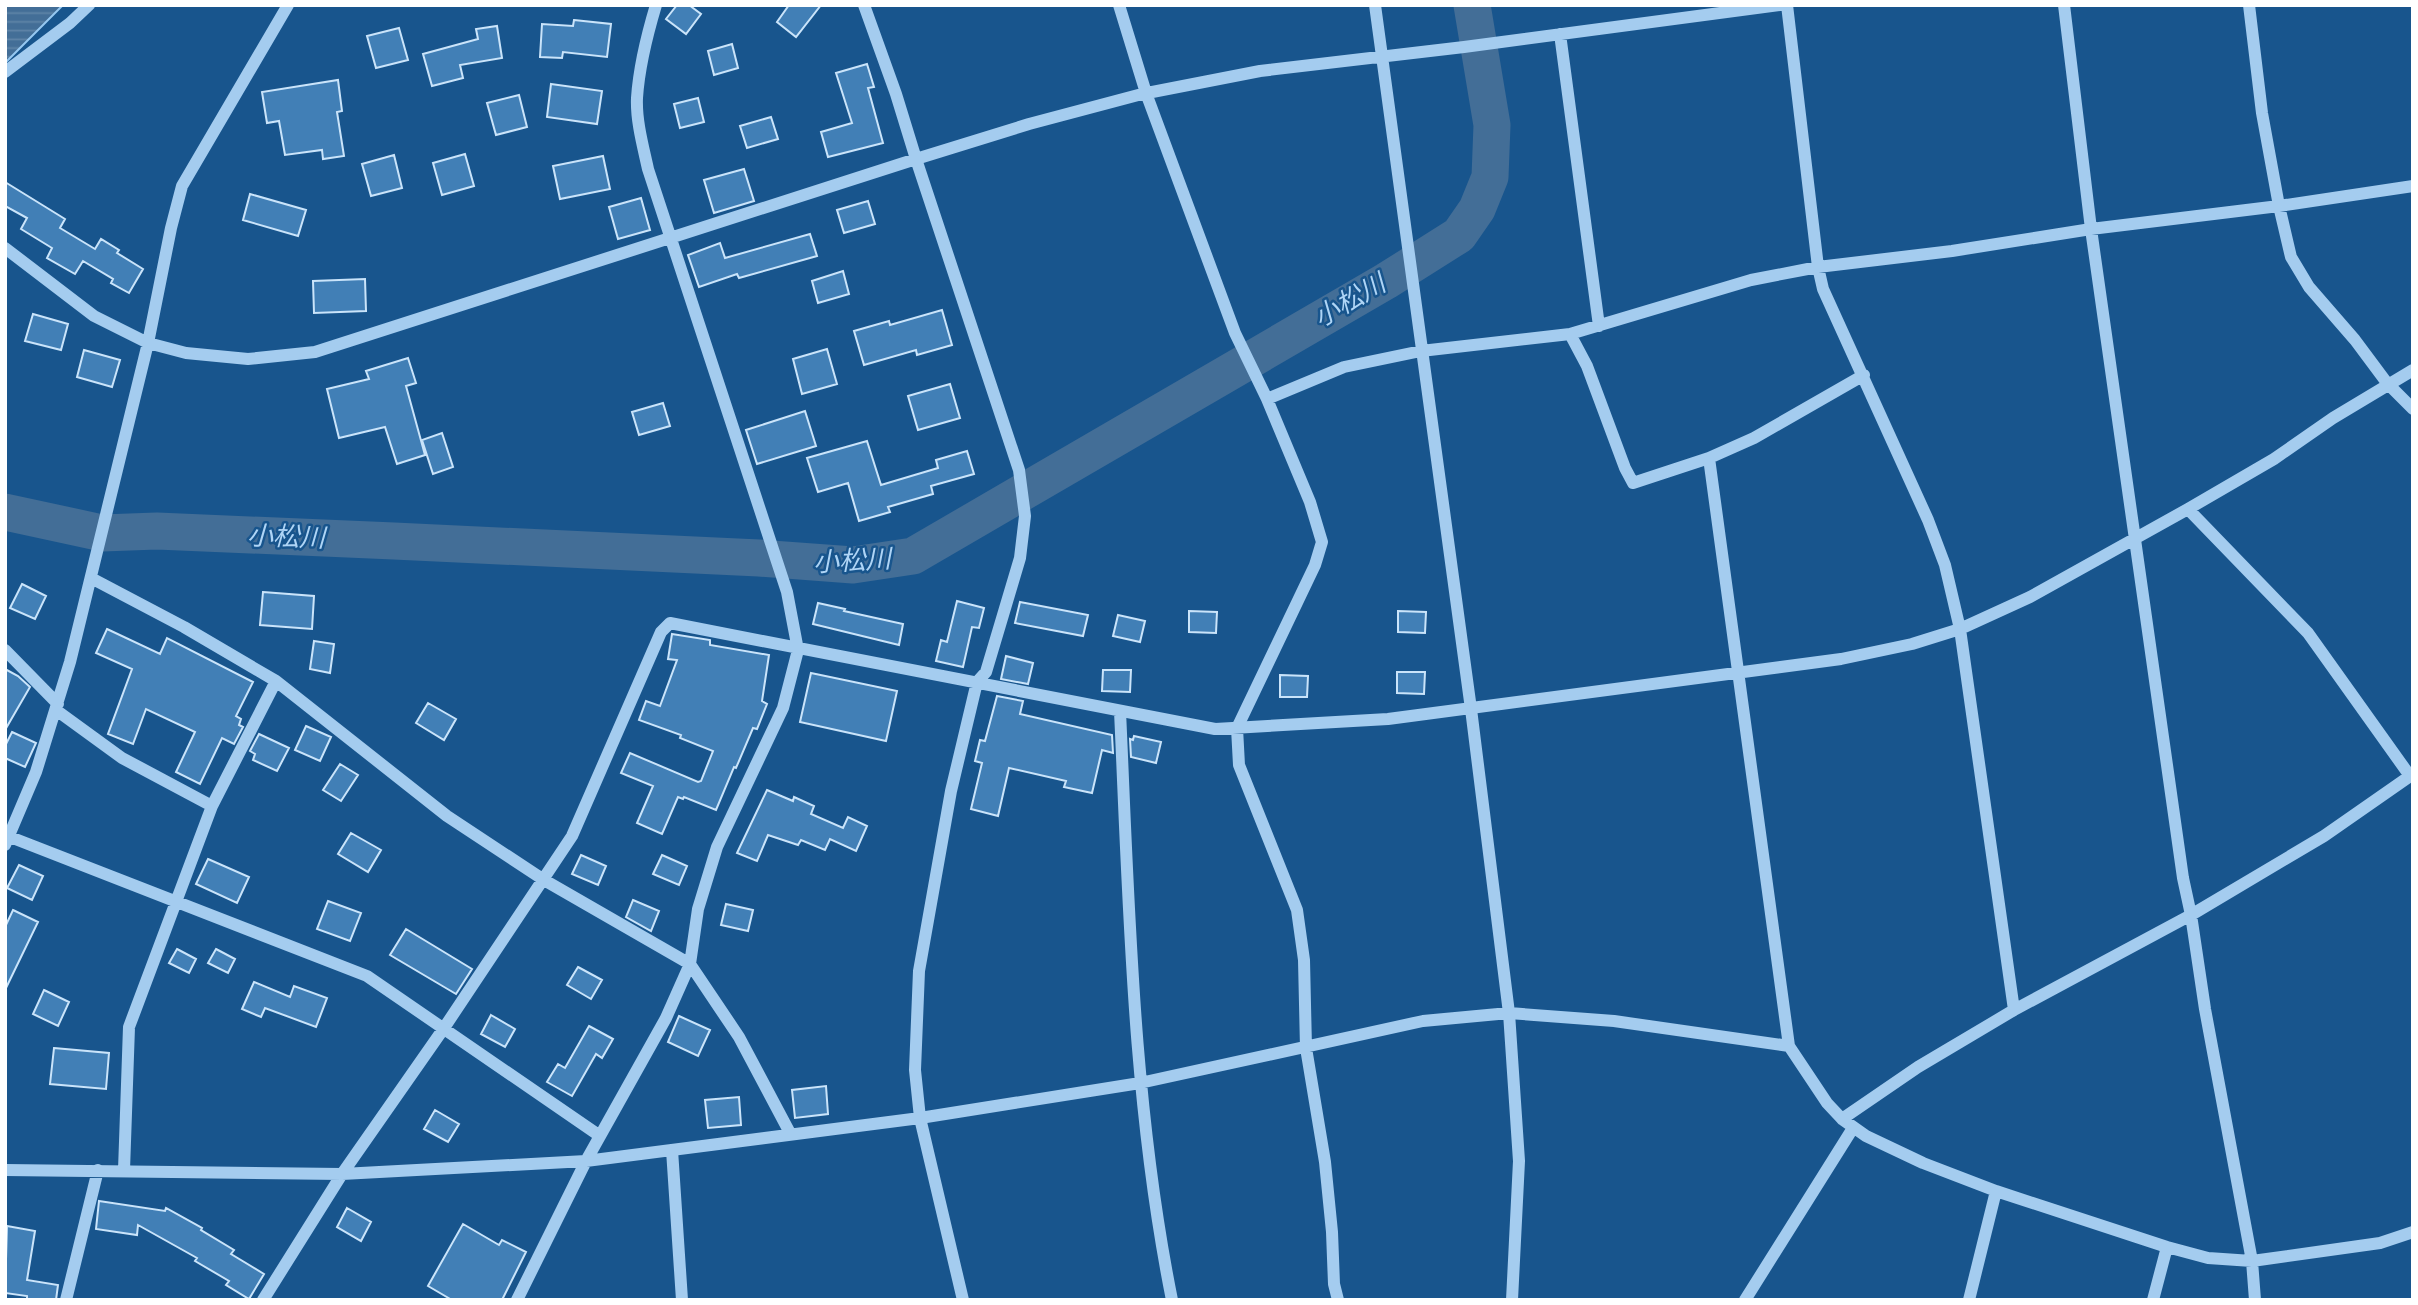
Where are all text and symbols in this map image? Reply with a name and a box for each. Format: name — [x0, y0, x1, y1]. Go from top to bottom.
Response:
water label: 小松川 — [1307, 265, 1394, 334]
water label: 小松川 — [246, 518, 329, 554]
water label: 小松川 — [812, 541, 895, 579]

